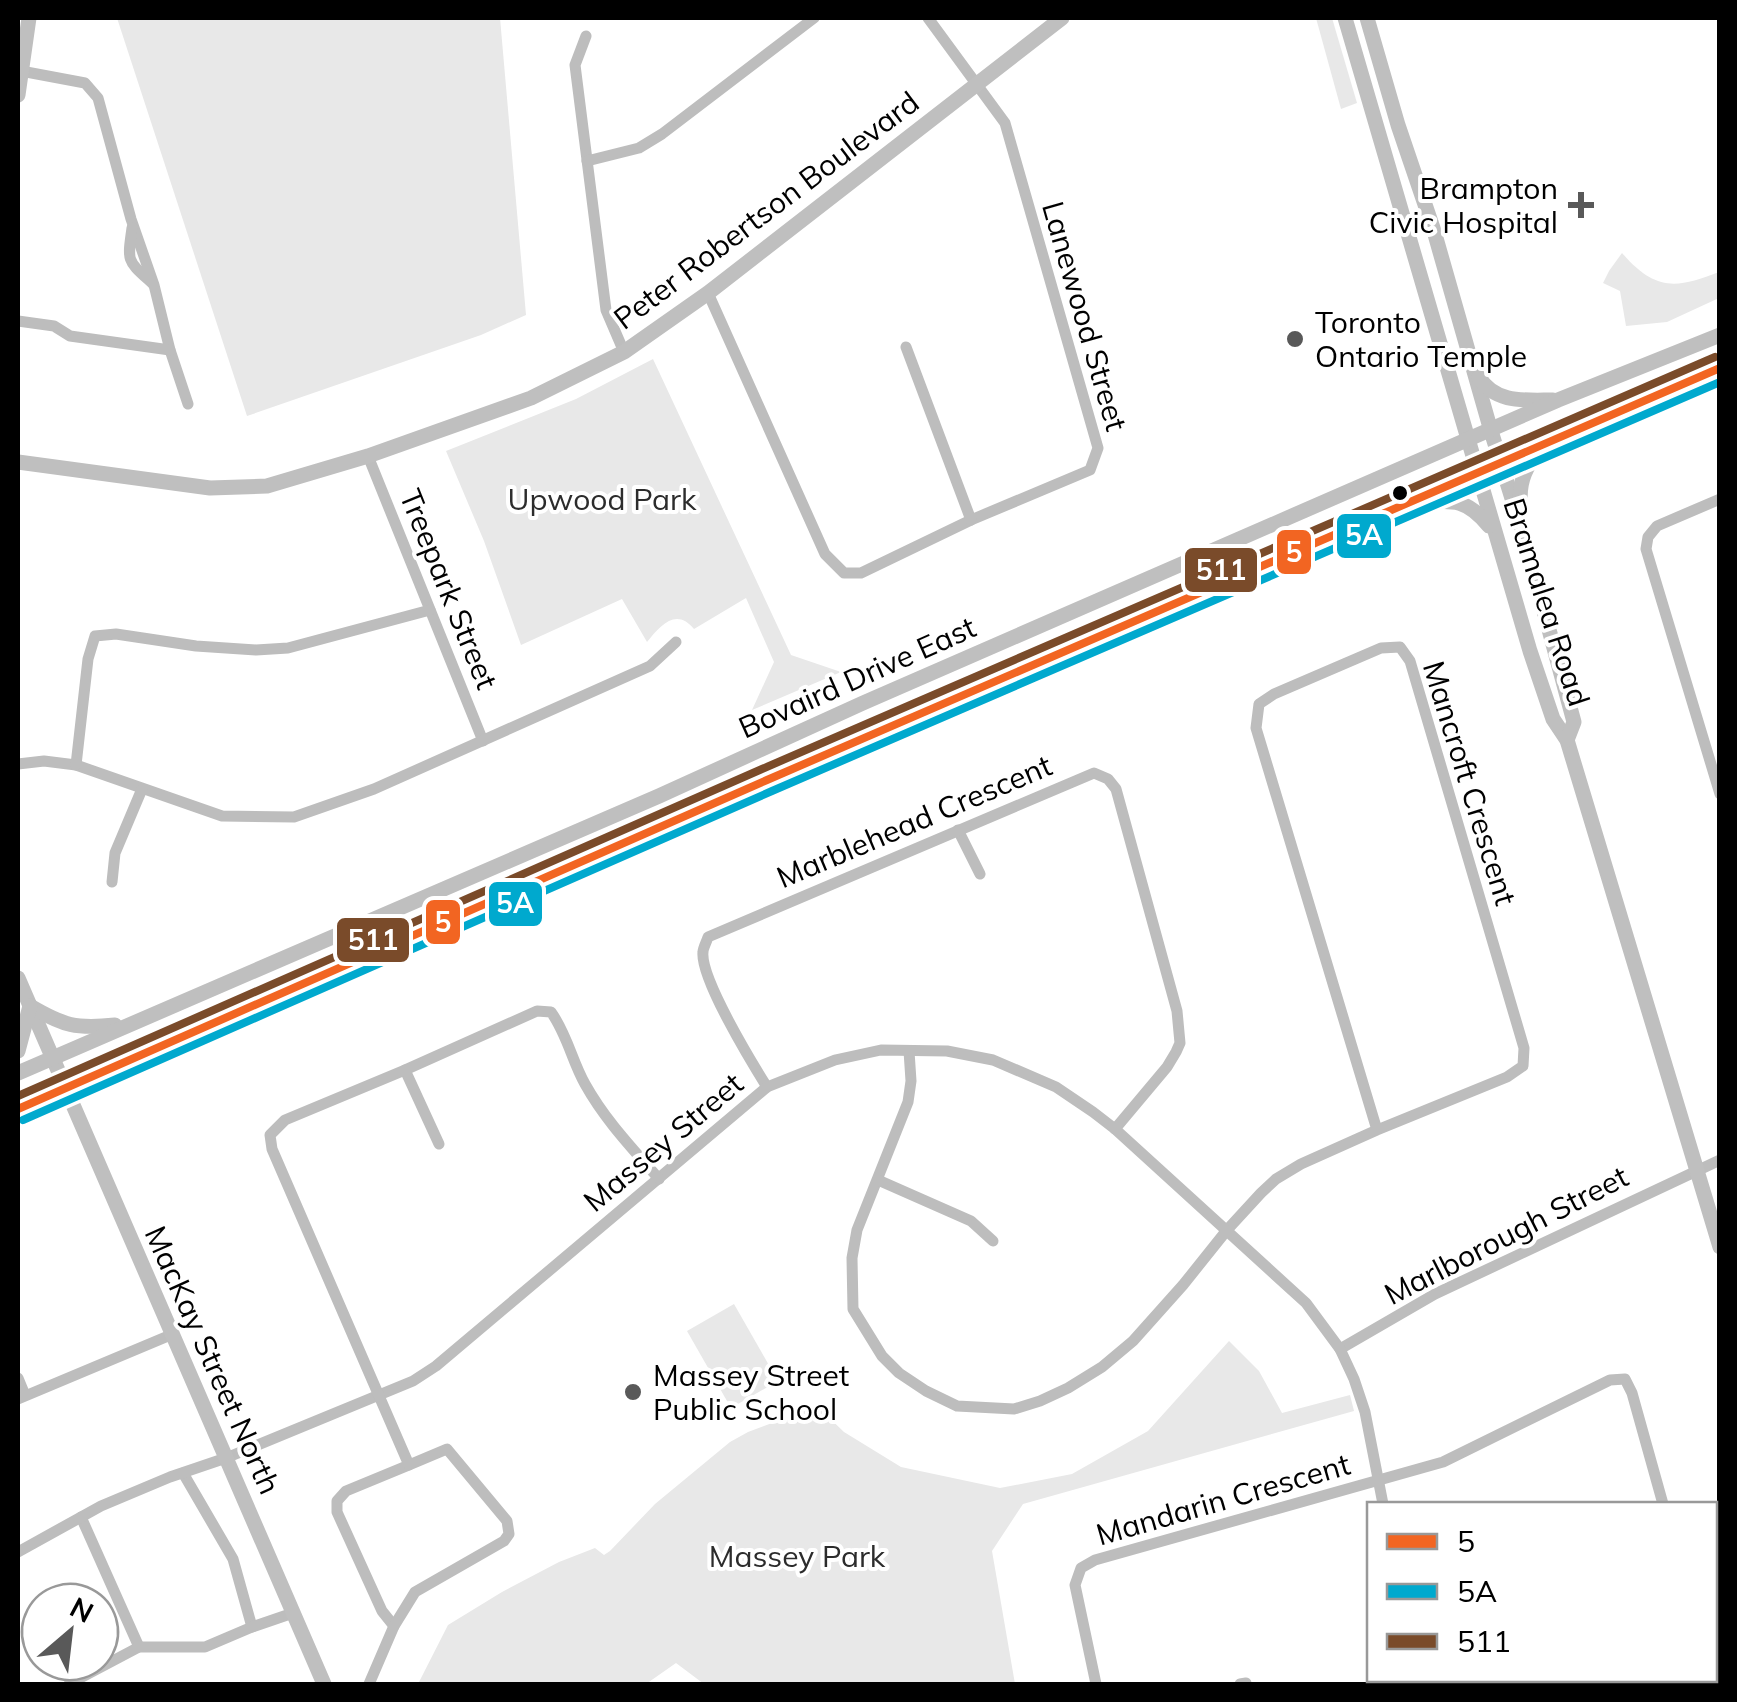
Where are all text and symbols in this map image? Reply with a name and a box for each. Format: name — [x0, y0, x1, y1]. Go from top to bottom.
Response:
street label: Peter Robertson Boulevard — [606, 83, 926, 337]
place label: Brampton Civic Hospital — [1369, 169, 1558, 241]
marker: Brampton Civic Hospital — [1568, 192, 1594, 218]
street label: Lanewood Street — [1034, 197, 1136, 435]
place label: Toronto Ontario Temple — [1315, 303, 1527, 375]
marker: Toronto Ontario Temple — [1284, 328, 1306, 350]
park label: Upwood Park — [508, 480, 697, 518]
street label: Treepark Street — [392, 483, 506, 695]
unlabelled marker — [1390, 483, 1410, 503]
street label: Bramalea Road — [1496, 493, 1598, 711]
line badge: 5A — [1335, 512, 1393, 560]
text: 5A — [1345, 517, 1383, 552]
line badge: 5 — [1275, 528, 1313, 576]
text: 5 — [1286, 534, 1302, 569]
line badge: 511 — [1183, 546, 1259, 594]
text: 511 — [1196, 552, 1246, 587]
street label: Bovaird Drive East — [733, 608, 981, 746]
street label: Mancroft Crescent — [1415, 656, 1525, 910]
street label: Marblehead Crescent — [771, 746, 1057, 896]
line badge: 5A — [487, 880, 544, 928]
text: 5A — [496, 885, 534, 920]
line badge: 5 — [424, 898, 462, 946]
text: 5 — [435, 904, 451, 939]
line badge: 511 — [335, 916, 411, 964]
text: 511 — [348, 922, 398, 957]
street label: Massey Street — [576, 1064, 750, 1220]
street label: Marlborough Street — [1378, 1157, 1634, 1313]
street label: MacKay Street North — [137, 1220, 289, 1500]
place label: Massey Street Public School — [653, 1356, 849, 1428]
marker: Massey Street Public School — [622, 1381, 644, 1403]
street label: Mandarin Crescent — [1092, 1445, 1354, 1553]
legend — [1367, 1502, 1717, 1682]
text: 5 — [1457, 1522, 1475, 1560]
park label: Massey Park — [709, 1537, 886, 1575]
text: 5A — [1457, 1572, 1497, 1610]
north arrow — [20, 1582, 120, 1682]
text: N — [64, 1589, 100, 1630]
text: 511 — [1457, 1622, 1511, 1660]

